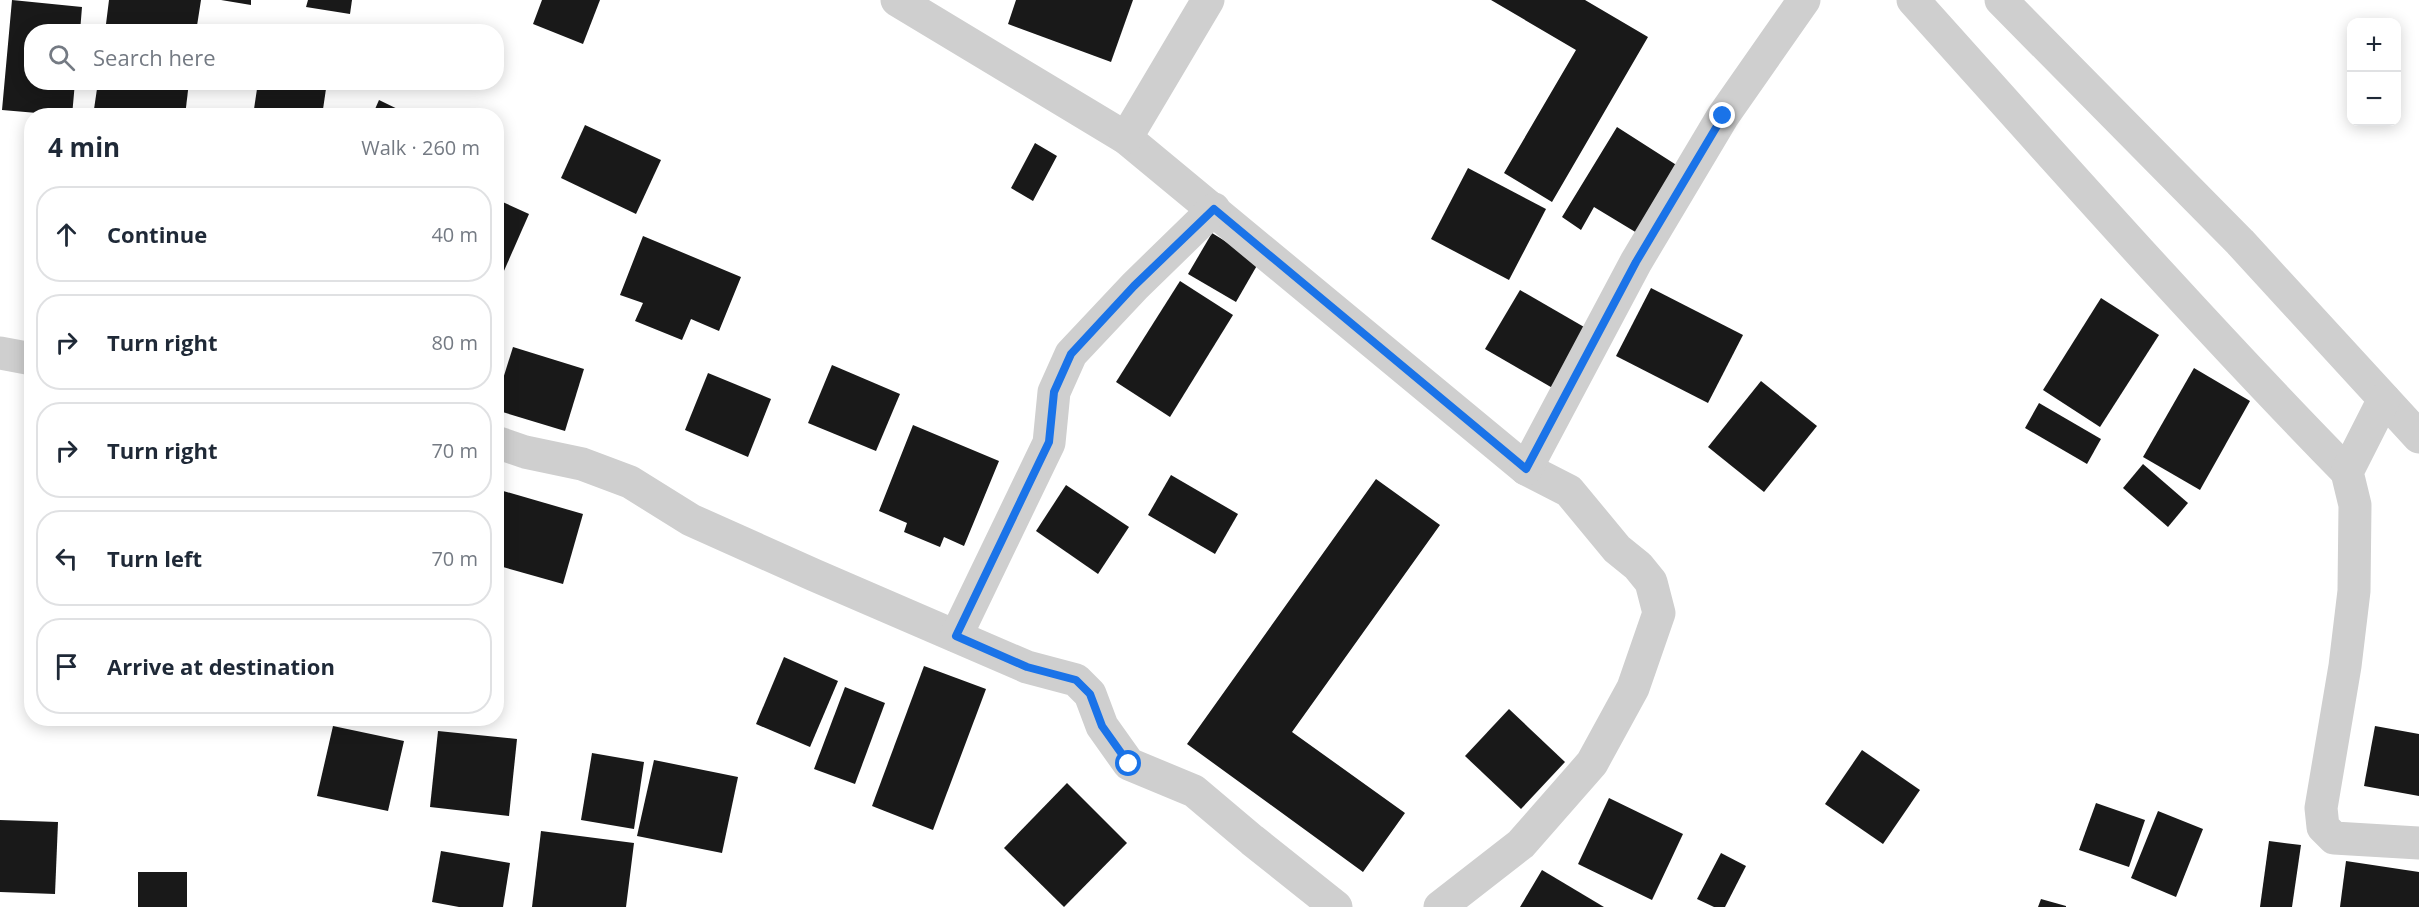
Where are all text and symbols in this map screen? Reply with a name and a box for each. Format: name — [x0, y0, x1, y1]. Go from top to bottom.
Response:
map controls — [2347, 18, 2401, 126]
button: + — [2347, 18, 2401, 72]
search box — [24, 24, 504, 90]
icon: search — [45, 41, 78, 74]
text: Search here — [93, 42, 216, 72]
button: − — [2347, 72, 2401, 126]
route end — [1709, 102, 1735, 128]
text: 4 min — [48, 129, 120, 165]
text: Walk · 260 m — [361, 134, 480, 161]
icon: ahead — [50, 218, 83, 251]
text: Continue — [107, 219, 207, 249]
text: 40 m — [431, 221, 478, 248]
icon: right — [50, 326, 83, 359]
text: Turn right — [107, 327, 218, 357]
text: 80 m — [431, 329, 478, 356]
icon: right — [50, 434, 83, 467]
text: Turn right — [107, 435, 218, 465]
text: 70 m — [431, 437, 478, 464]
icon: left — [50, 542, 83, 575]
text: Turn left — [107, 543, 202, 573]
text: 70 m — [431, 545, 478, 572]
icon: arrive — [50, 650, 83, 683]
text: Arrive at destination — [107, 651, 335, 681]
route start — [1115, 750, 1141, 776]

